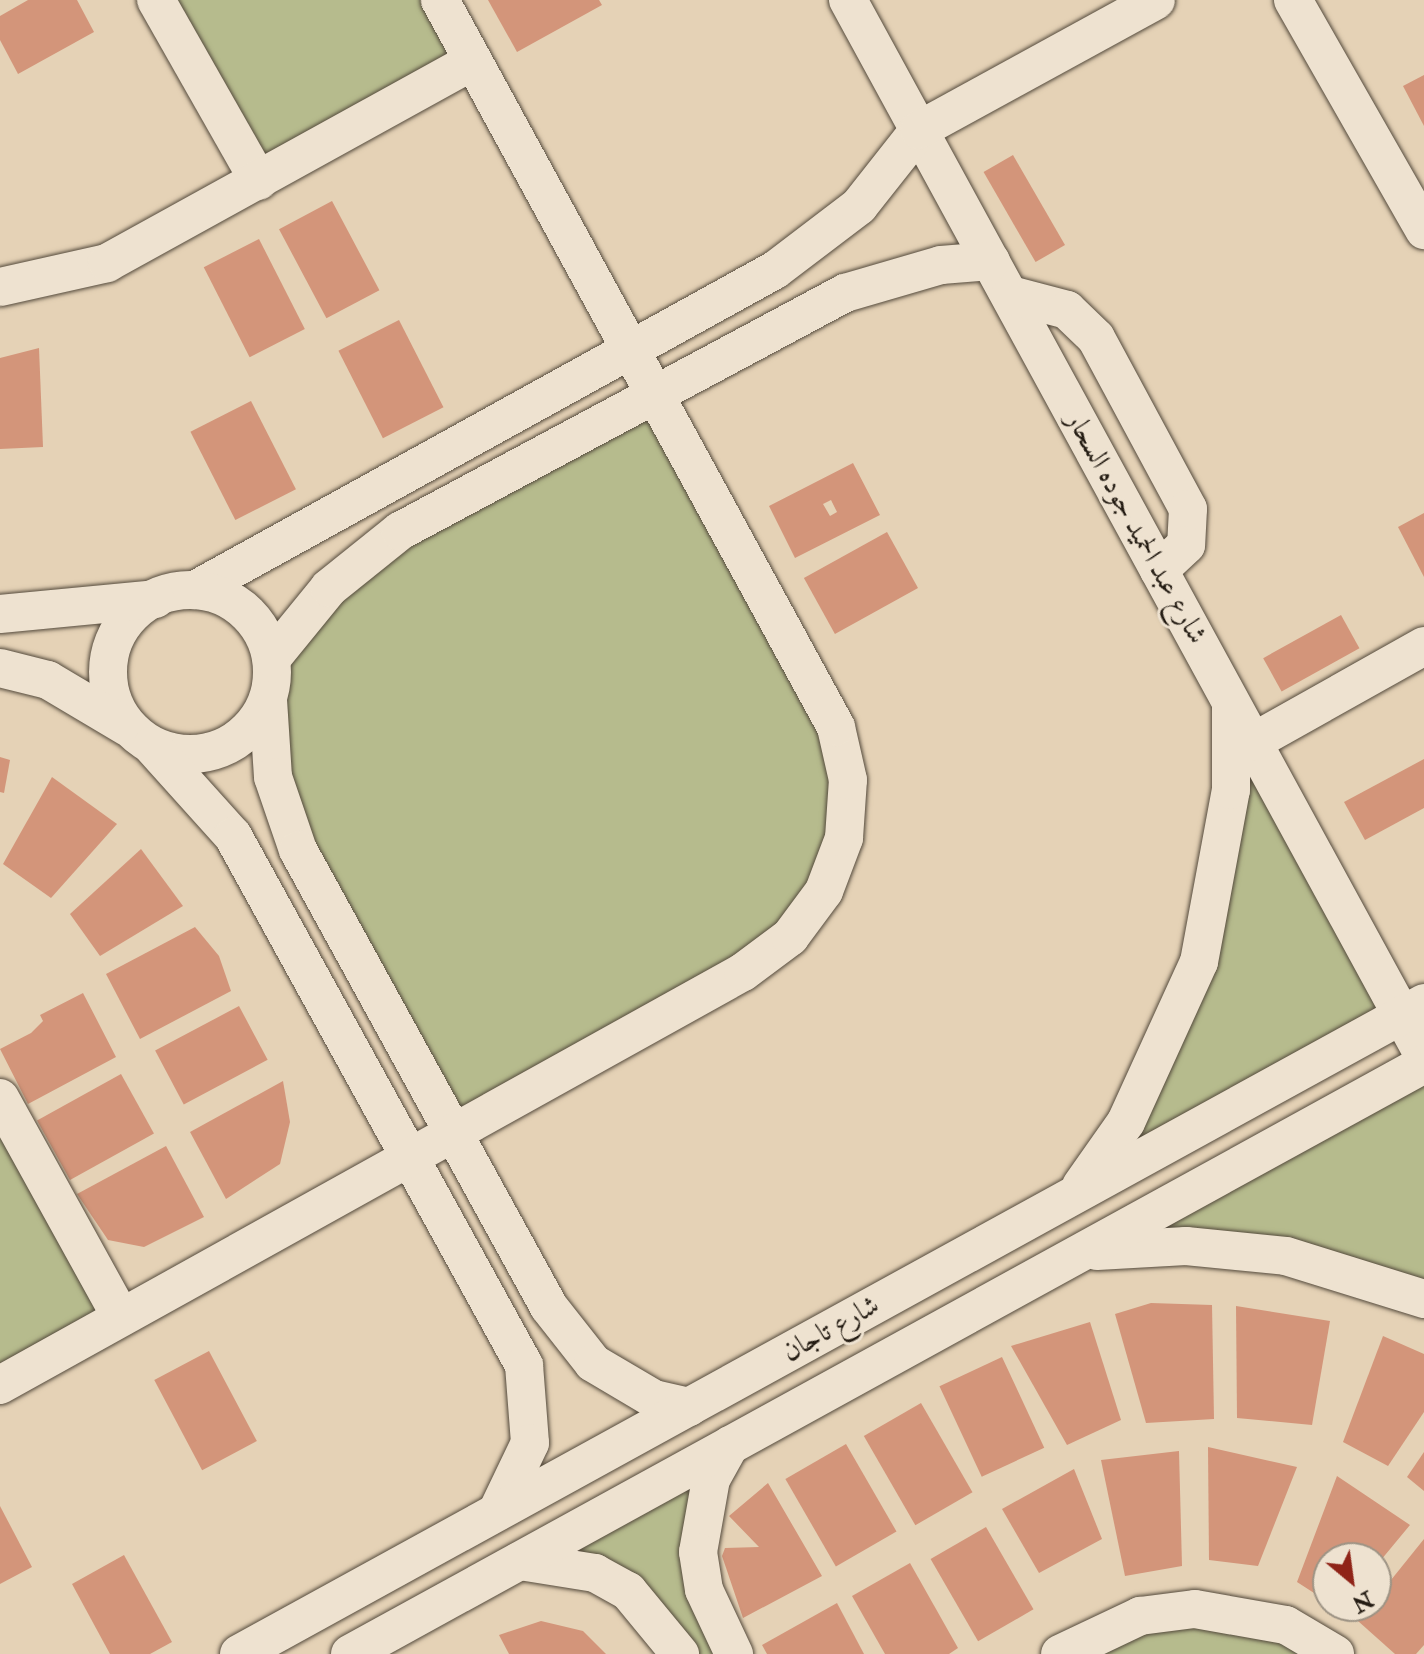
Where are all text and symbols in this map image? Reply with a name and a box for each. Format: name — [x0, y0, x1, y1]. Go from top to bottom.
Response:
street label: شارع عبد الحميد جوده السحار — [1058, 406, 1214, 650]
street label: شارع تاجان — [777, 1289, 885, 1369]
north arrow — [1312, 1542, 1392, 1622]
text: N — [1347, 1584, 1378, 1618]

